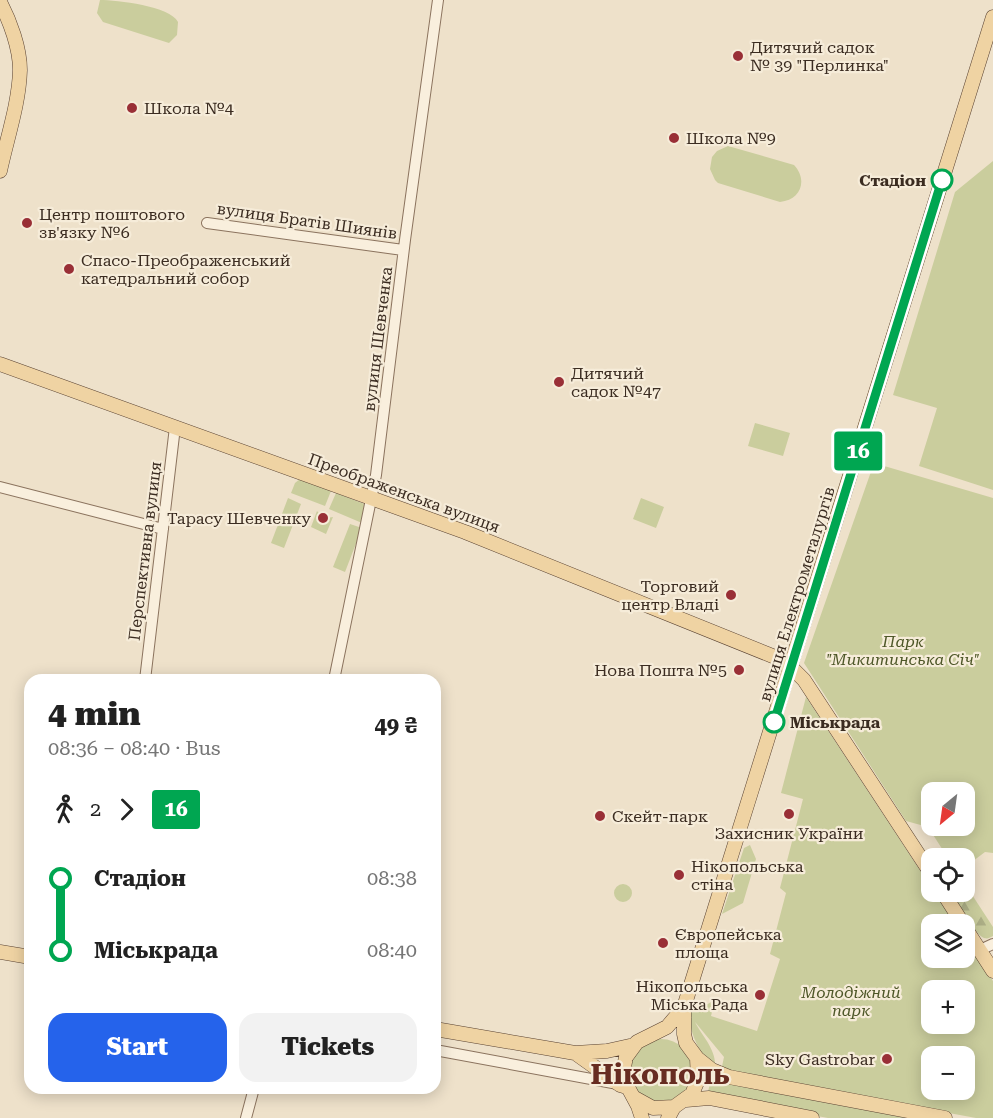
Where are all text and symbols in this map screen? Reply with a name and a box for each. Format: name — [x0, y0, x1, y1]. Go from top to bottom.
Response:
place label: Дитячий садок № 39 "Перлинка" — [750, 38, 889, 75]
marker: Дитячий садок № 39 "Перлинка" — [731, 49, 745, 63]
place label: Школа №4 — [144, 99, 234, 118]
marker: Школа №4 — [125, 101, 139, 115]
place label: Школа №9 — [686, 129, 776, 148]
marker: Школа №9 — [667, 131, 681, 145]
marker: Стадіон — [931, 169, 953, 191]
place label: Стадіон — [859, 171, 926, 190]
street label: вулиця Братів Шиянів — [216, 199, 398, 243]
place label: Центр поштового зв'язку №6 — [39, 205, 185, 242]
marker: Центр поштового зв'язку №6 — [20, 216, 34, 230]
place label: Спасо-Преображенський катедральний собор — [81, 251, 291, 288]
marker: Спасо-Преображенський катедральний собор — [62, 262, 76, 276]
street label: вулиця Шевченка — [360, 265, 396, 412]
place label: Дитячий садок №47 — [571, 364, 661, 401]
marker: Дитячий садок №47 — [552, 375, 566, 389]
line badge: 16 — [831, 432, 885, 470]
text: 16 — [846, 439, 870, 463]
street label: Преображенська вулиця — [306, 449, 502, 537]
street label: Перспективна вулиця — [125, 460, 165, 642]
street label: вулиця Електрометалургів — [755, 484, 839, 704]
place label: Тарасу Шевченку — [167, 509, 312, 528]
marker: Тарасу Шевченку — [316, 511, 330, 525]
place label: Торговий центр Владі — [621, 577, 719, 614]
marker: Торговий центр Владі — [724, 588, 738, 602]
park label: Парк "Микитинська Січ" — [826, 632, 980, 669]
place label: Нова Пошта №5 — [594, 661, 727, 680]
marker: Нова Пошта №5 — [732, 663, 746, 677]
text: 4 min — [48, 694, 141, 733]
marker: Міськрада — [763, 711, 785, 733]
text: 49 ₴ — [374, 713, 417, 738]
place label: Міськрада — [790, 713, 881, 732]
text: 08:36 – 08:40 · Bus — [48, 736, 220, 760]
north arrow — [921, 782, 975, 836]
map controls — [921, 782, 975, 1100]
icon: walk — [48, 793, 81, 826]
icon: forward — [110, 793, 143, 826]
text: 2 — [90, 797, 101, 821]
text: 16 — [164, 797, 188, 821]
place label: Скейт-парк — [612, 807, 708, 826]
marker: Захисник України — [782, 807, 796, 821]
marker: Скейт-парк — [593, 809, 607, 823]
place label: Захисник України — [714, 824, 864, 843]
button: locate — [921, 848, 975, 902]
place label: Нікопольська стіна — [691, 857, 804, 894]
text: Стадіон — [94, 866, 186, 891]
text: 08:38 — [367, 866, 417, 890]
marker: Нікопольська стіна — [672, 868, 686, 882]
button: layers — [921, 914, 975, 968]
place label: Європейська площа — [675, 925, 782, 962]
marker: Європейська площа — [656, 936, 670, 950]
text: Міськрада — [94, 938, 218, 963]
text: 08:40 — [367, 938, 417, 962]
place label: Нiкопольська Міська Рада — [636, 977, 748, 1014]
button: + — [921, 980, 975, 1034]
park label: Молодіжний парк — [800, 983, 901, 1020]
marker: Нiкопольська Міська Рада — [753, 988, 767, 1002]
button: Start — [48, 1013, 227, 1082]
button: Tickets — [239, 1013, 417, 1082]
button: − — [921, 1046, 975, 1100]
place label: Sky Gastrobar — [765, 1050, 875, 1069]
marker: Sky Gastrobar — [880, 1052, 894, 1066]
district label: Нікополь — [590, 1058, 730, 1091]

